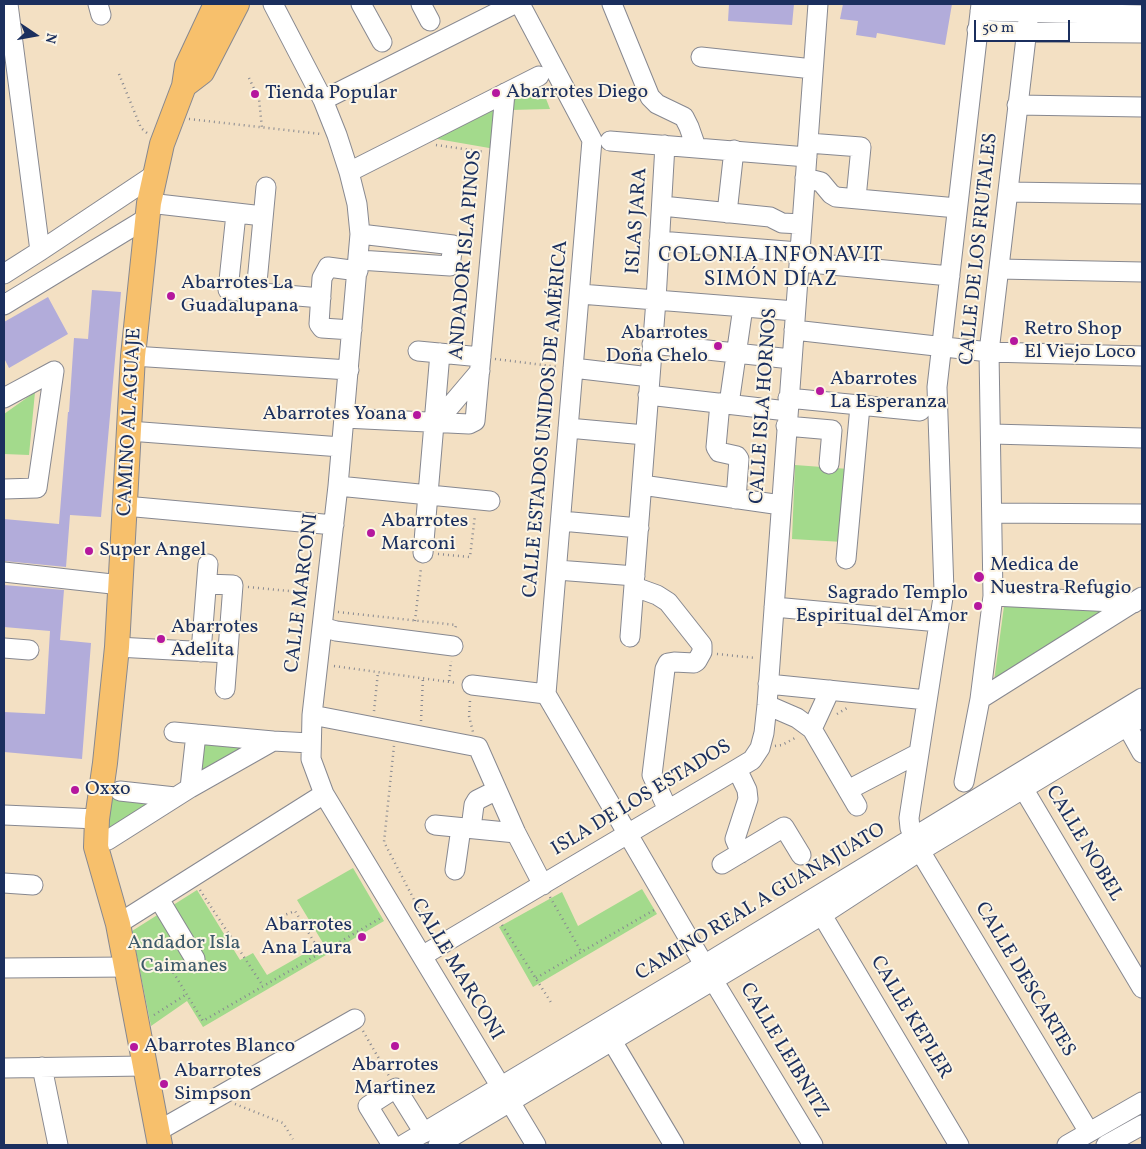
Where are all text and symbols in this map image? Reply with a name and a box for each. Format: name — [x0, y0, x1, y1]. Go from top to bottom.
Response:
north arrow — [10, 10, 60, 60]
scale bar — [976, 10, 1072, 42]
text: 50 m — [982, 18, 1014, 39]
text: N — [40, 31, 61, 45]
place label: Abarrotes Diego — [506, 81, 648, 105]
place label: Tienda Popular — [265, 82, 397, 106]
marker: Abarrotes Diego — [490, 87, 502, 99]
marker: Tienda Popular — [249, 88, 261, 100]
street label: CALLE DE LOS FRUTALES — [956, 132, 1004, 366]
street label: ANDADOR ISLA PINOS — [446, 149, 488, 361]
street label: ISLAS JARA — [622, 167, 654, 275]
street label: CALLE ESTADOS UNIDOS DE AMÉRICA — [519, 239, 575, 599]
district label: COLONIA INFONAVIT SIMÓN DÍAZ — [656, 244, 886, 294]
place label: Abarrotes La Guadalupana — [181, 272, 299, 319]
marker: Abarrotes La Guadalupana — [165, 290, 177, 302]
street label: CALLE ISLA HORNOS — [746, 307, 784, 505]
place label: Retro Shop El Viejo Loco — [1024, 318, 1136, 365]
place label: Abarrotes Doña Chelo — [606, 322, 708, 369]
street label: CAMINO AL AGUAJE — [114, 327, 148, 517]
marker: Retro Shop El Viejo Loco — [1008, 335, 1020, 347]
marker: Abarrotes Doña Chelo — [712, 340, 724, 352]
place label: Abarrotes La Esperanza — [830, 368, 947, 415]
marker: Abarrotes La Esperanza — [814, 385, 826, 397]
place label: Abarrotes Yoana — [262, 403, 407, 427]
marker: Abarrotes Yoana — [411, 409, 423, 421]
place label: Abarrotes Marconi — [381, 510, 468, 557]
street label: CALLE MARCONI — [281, 512, 325, 674]
marker: Abarrotes Marconi — [365, 527, 377, 539]
place label: Super Angel — [99, 539, 206, 563]
marker: Super Angel — [83, 545, 95, 557]
place label: Medica de Nuestra Refugio — [990, 554, 1131, 601]
marker: Medica de Nuestra Refugio — [972, 570, 986, 584]
place label: Sagrado Templo Espiritual del Amor — [796, 582, 968, 629]
marker: Sagrado Templo Espiritual del Amor — [972, 600, 984, 612]
place label: Abarrotes Adelita — [171, 616, 258, 663]
marker: Abarrotes Adelita — [155, 633, 167, 645]
street label: ISLA DE LOS ESTADOS — [548, 736, 736, 862]
place label: Oxxo — [85, 778, 131, 802]
street label: CALLE NOBEL — [1039, 782, 1127, 906]
marker: Oxxo — [69, 784, 81, 796]
street label: CAMINO REAL A GUANAJUATO — [632, 819, 890, 987]
street label: CALLE MARCONI — [404, 895, 508, 1045]
street label: CALLE DESCARTES — [968, 898, 1080, 1062]
place label: Abarrotes Ana Laura — [261, 914, 352, 961]
marker: Abarrotes Ana Laura — [356, 931, 368, 943]
park label: Andador Isla Caimanes — [127, 932, 241, 979]
street label: CALLE KEPLER — [864, 952, 956, 1084]
street label: CALLE LEIBNITZ — [733, 979, 833, 1123]
place label: Abarrotes Blanco — [144, 1035, 295, 1059]
marker: Abarrotes Martinez — [389, 1040, 401, 1052]
marker: Abarrotes Blanco — [128, 1041, 140, 1053]
place label: Abarrotes Martinez — [351, 1054, 439, 1101]
place label: Abarrotes Simpson — [174, 1060, 261, 1107]
marker: Abarrotes Simpson — [158, 1078, 170, 1090]

